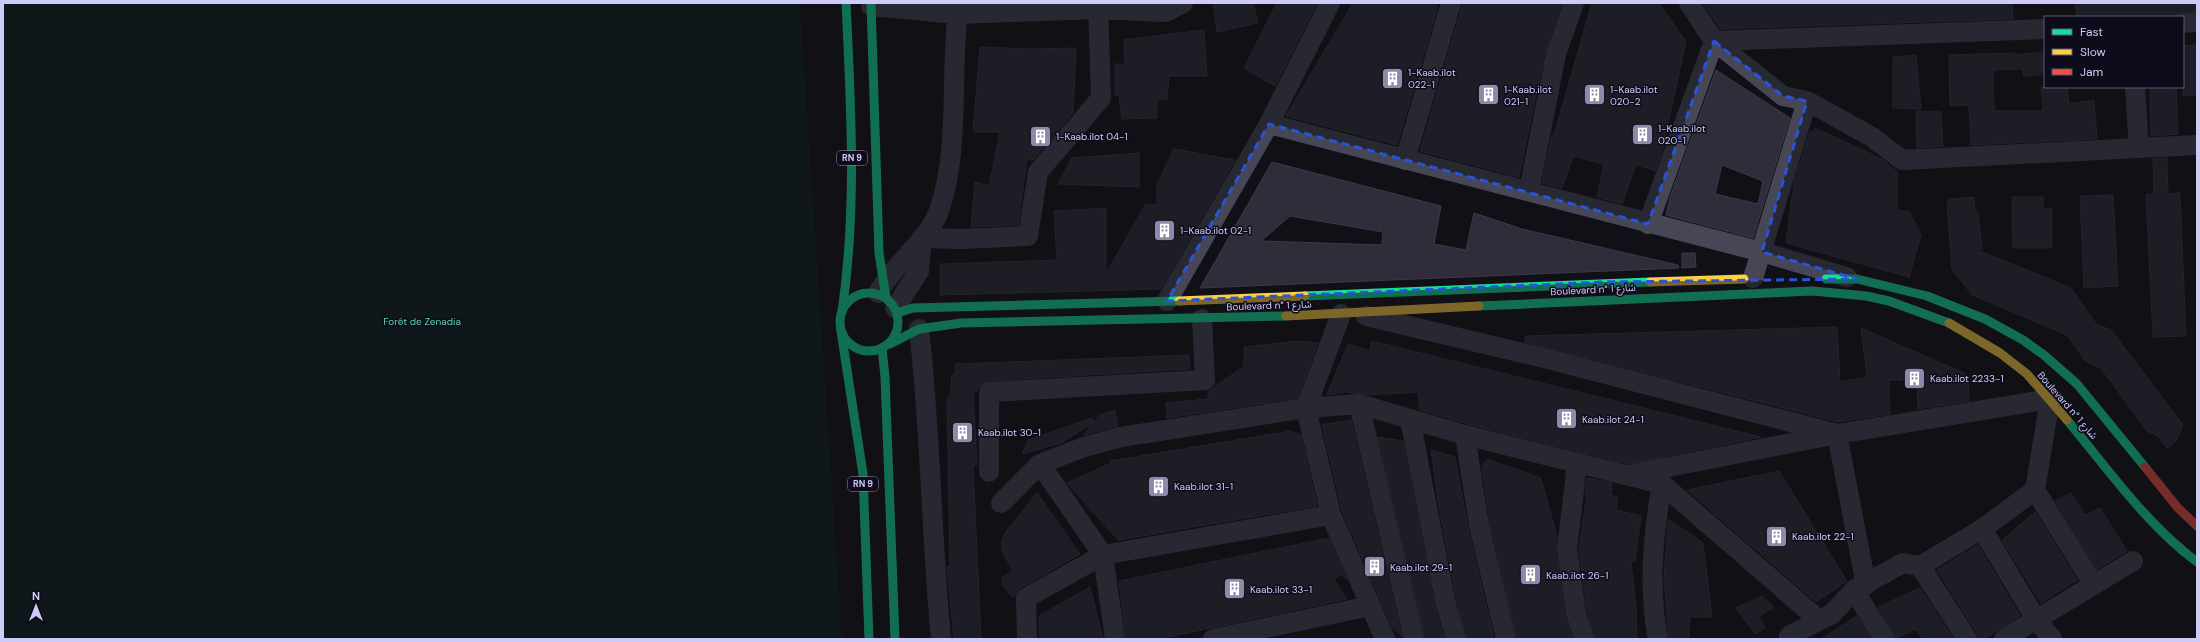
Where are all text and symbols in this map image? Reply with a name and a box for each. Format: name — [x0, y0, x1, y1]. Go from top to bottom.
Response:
legend — [2044, 16, 2184, 88]
text: Fast — [2080, 24, 2103, 40]
text: Slow — [2080, 44, 2106, 60]
text: Jam — [2080, 64, 2103, 80]
building icon: 1-Kaab.ilot 022-1 — [1379, 65, 1405, 91]
place label: 1-Kaab.ilot 022-1 — [1408, 66, 1456, 91]
building icon: 1-Kaab.ilot 021-1 — [1475, 82, 1501, 108]
building icon: 1-Kaab.ilot 020-2 — [1582, 82, 1608, 108]
place label: 1-Kaab.ilot 021-1 — [1504, 83, 1552, 108]
place label: 1-Kaab.ilot 020-2 — [1610, 83, 1658, 108]
building icon: 1-Kaab.ilot 020-1 — [1630, 121, 1656, 147]
place label: 1-Kaab.ilot 020-1 — [1658, 122, 1706, 147]
building icon: 1-Kaab.ilot 04-1 — [1027, 123, 1053, 149]
place label: 1-Kaab.ilot 04-1 — [1056, 130, 1128, 143]
road number: RN 9 — [837, 151, 867, 165]
building icon: 1-Kaab.ilot 02-1 — [1151, 217, 1177, 243]
place label: 1-Kaab.ilot 02-1 — [1180, 224, 1251, 237]
street label: Boulevard n° شارع 1 — [1550, 281, 1636, 299]
street label: Boulevard n° شارع 1 — [1226, 298, 1312, 314]
park label: Forêt de Zenadia — [383, 315, 461, 328]
building icon: Kaab.ilot 2233-1 — [1901, 365, 1927, 391]
street label: Boulevard n° شارع 1 — [2034, 369, 2101, 443]
place label: Kaab.ilot 2233-1 — [1930, 372, 2004, 385]
building icon: Kaab.ilot 24-1 — [1553, 406, 1579, 432]
place label: Kaab.ilot 24-1 — [1582, 413, 1644, 426]
building icon: Kaab.ilot 30-1 — [949, 419, 975, 445]
place label: Kaab.ilot 30-1 — [978, 426, 1041, 439]
building icon: Kaab.ilot 31-1 — [1145, 473, 1171, 499]
road number: RN 9 — [848, 477, 878, 491]
place label: Kaab.ilot 31-1 — [1174, 480, 1233, 493]
building icon: Kaab.ilot 22-1 — [1764, 523, 1790, 549]
place label: Kaab.ilot 22-1 — [1792, 530, 1854, 543]
building icon: Kaab.ilot 29-1 — [1361, 554, 1387, 580]
place label: Kaab.ilot 29-1 — [1390, 561, 1452, 574]
building icon: Kaab.ilot 26-1 — [1518, 562, 1544, 588]
place label: Kaab.ilot 26-1 — [1546, 569, 1608, 582]
building icon: Kaab.ilot 33-1 — [1221, 576, 1247, 602]
place label: Kaab.ilot 33-1 — [1250, 583, 1312, 596]
north arrow — [16, 586, 56, 626]
text: N — [32, 589, 40, 603]

